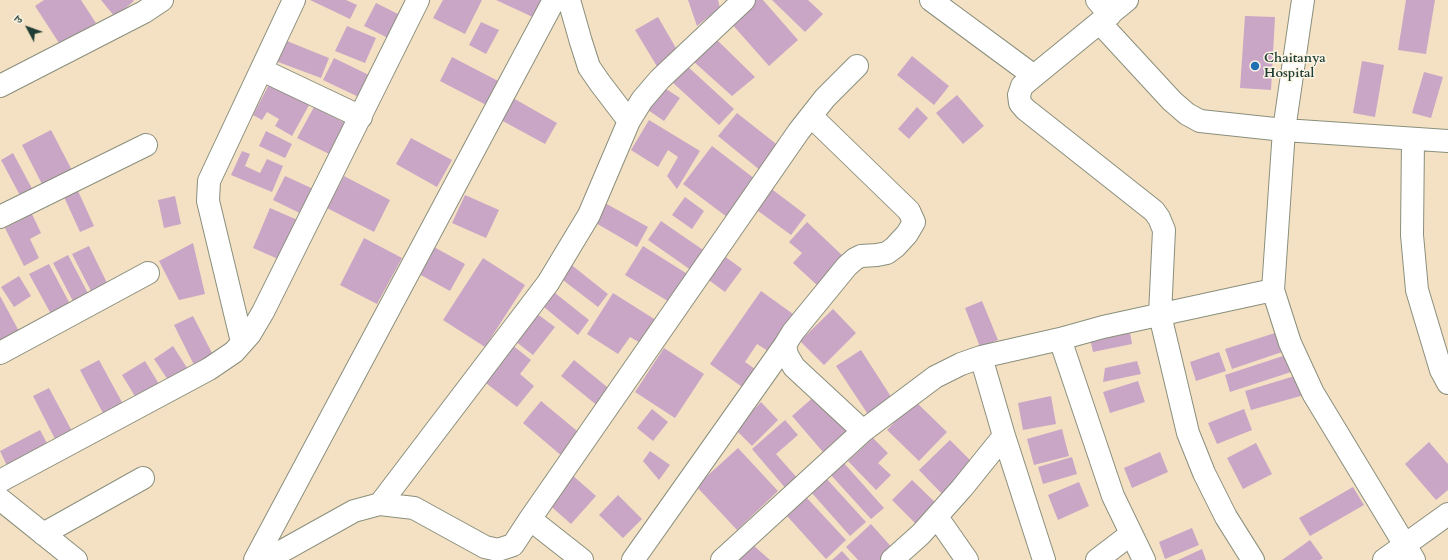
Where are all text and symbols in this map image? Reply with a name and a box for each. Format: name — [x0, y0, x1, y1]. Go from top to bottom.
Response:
north arrow — [8, 8, 48, 48]
text: उ — [11, 13, 26, 27]
place label: Chaitanya Hospital — [1264, 51, 1326, 82]
marker: Chaitanya Hospital — [1249, 60, 1261, 72]

